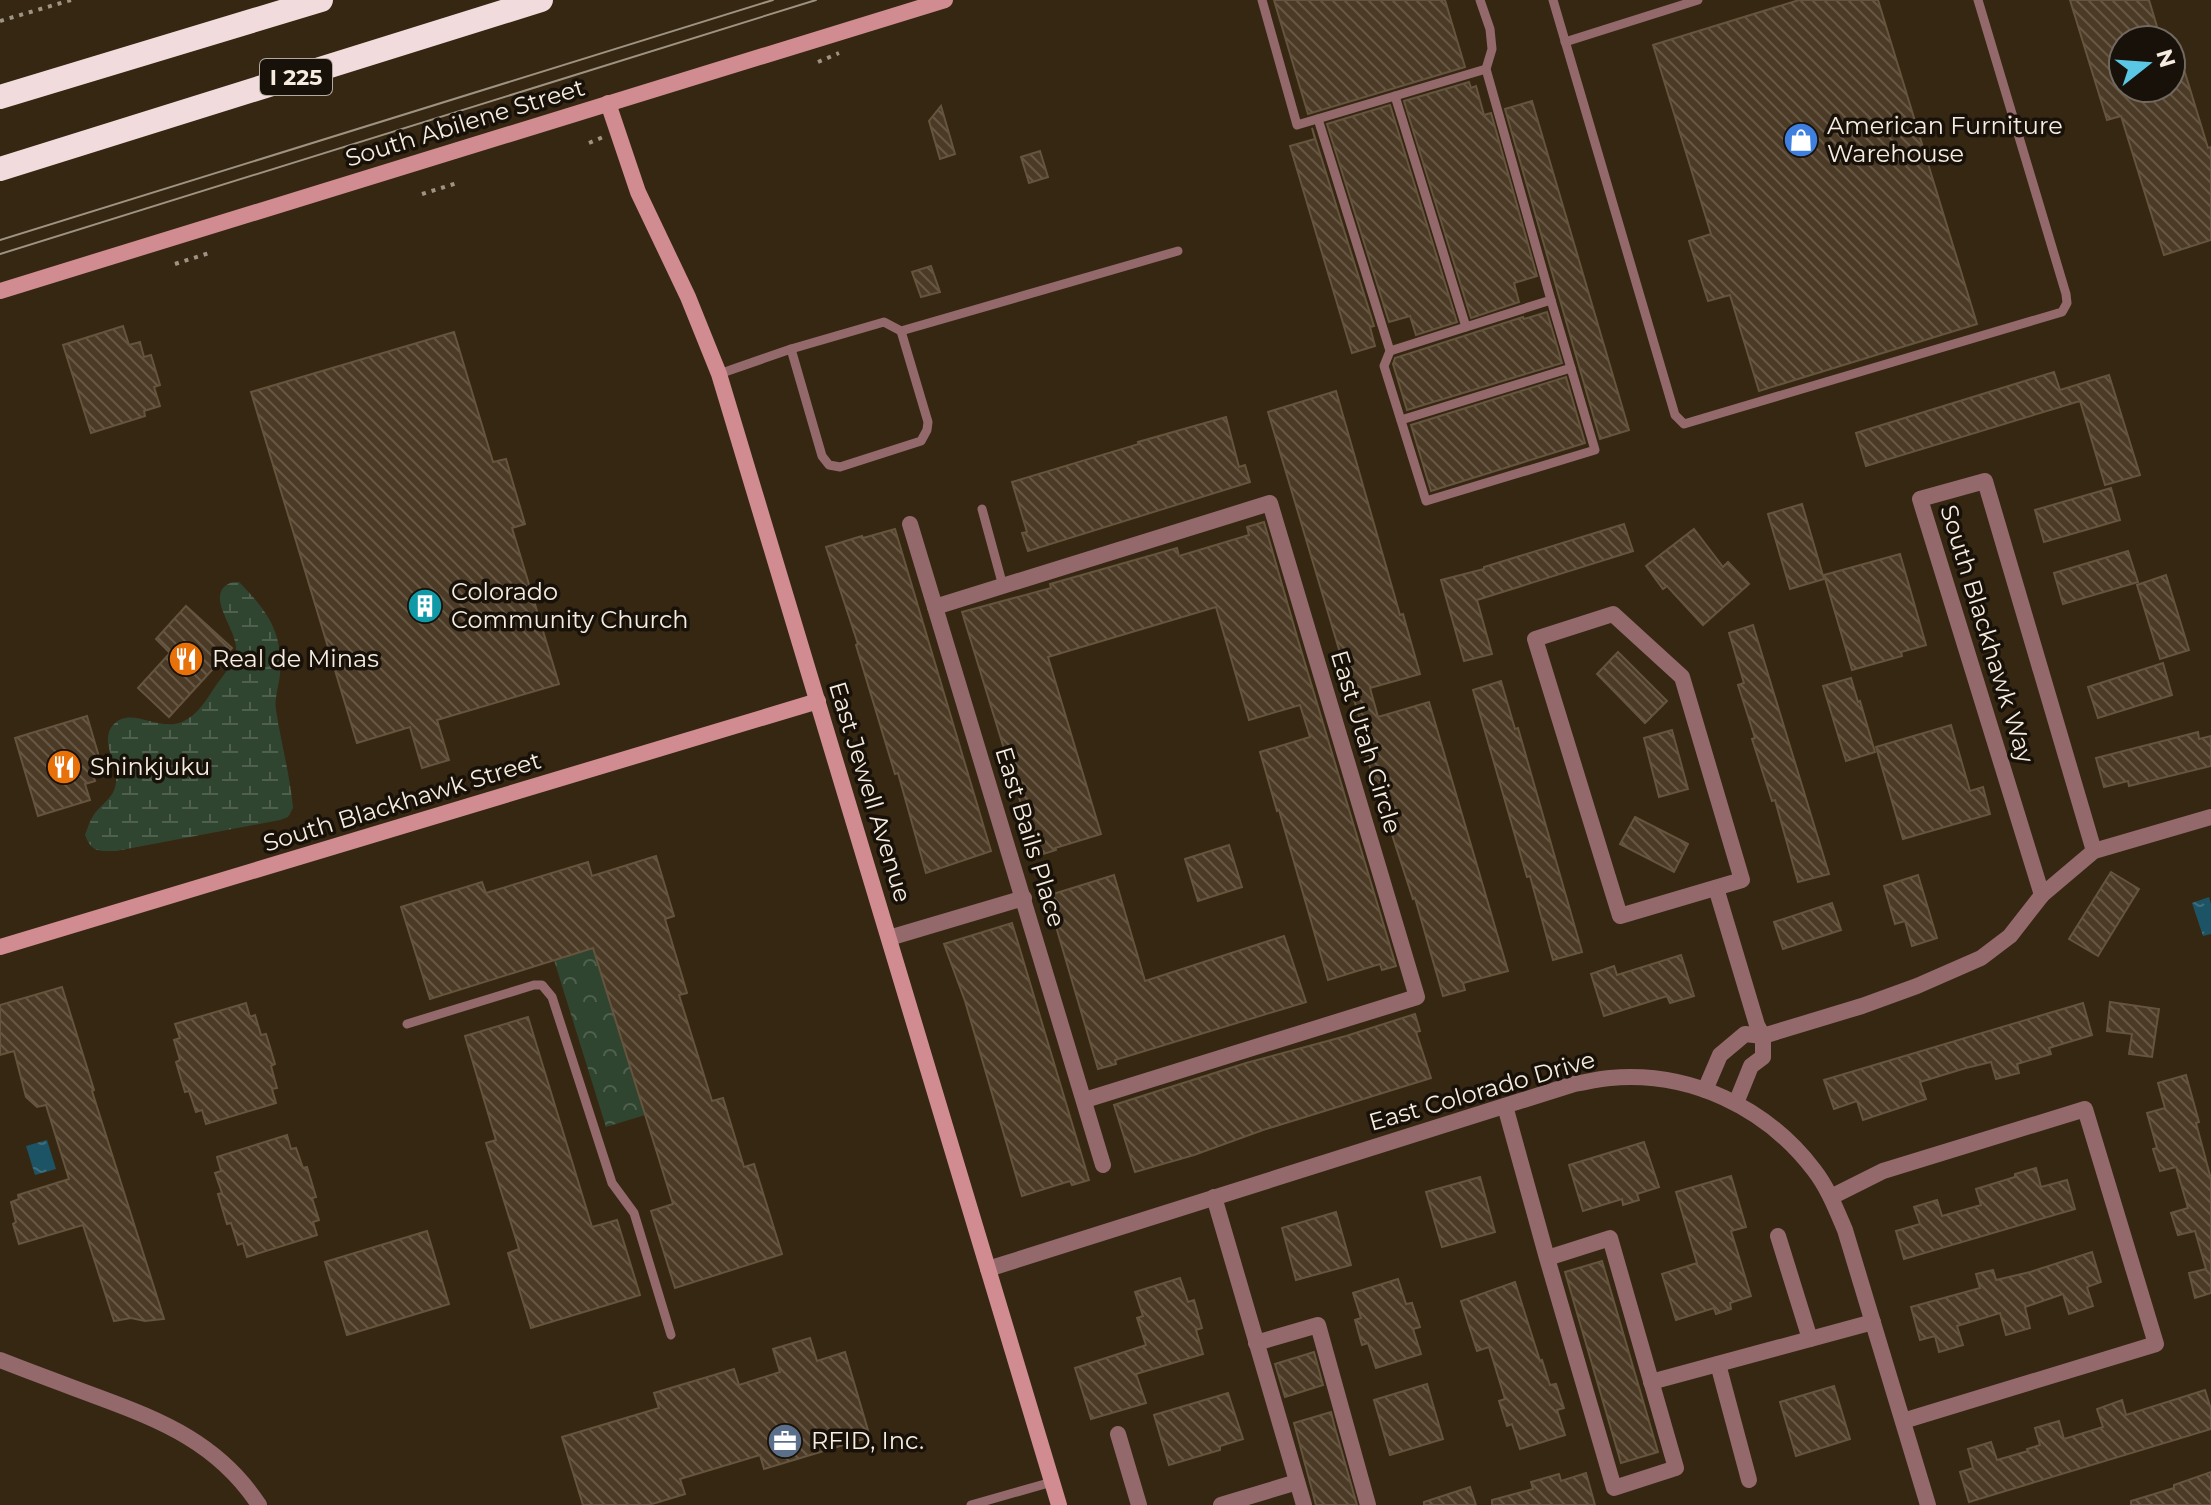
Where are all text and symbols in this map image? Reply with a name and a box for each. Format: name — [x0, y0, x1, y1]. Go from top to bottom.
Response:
north arrow — [2107, 24, 2187, 104]
text: N — [2150, 46, 2181, 71]
road number: I 225 — [260, 59, 332, 95]
street label: South Abilene Street — [342, 72, 588, 173]
place label: American Furniture Warehouse — [1827, 111, 2063, 168]
shop icon: American Furniture Warehouse — [1782, 121, 1820, 159]
street label: South Blackhawk Way — [1934, 501, 2041, 766]
place label: Colorado Community Church — [451, 577, 688, 634]
building icon: Colorado Community Church — [406, 587, 444, 625]
restaurant icon: Real de Minas — [167, 640, 205, 678]
place label: Real de Minas — [212, 644, 379, 673]
street label: East Utah Circle — [1325, 647, 1408, 837]
street label: East Jewell Avenue — [823, 678, 918, 906]
street label: East Bails Place — [989, 743, 1072, 930]
street label: South Blackhawk Street — [259, 745, 545, 858]
restaurant icon: Shinkjuku — [45, 748, 83, 786]
place label: Shinkjuku — [90, 752, 210, 781]
street label: East Colorado Drive — [1365, 1044, 1598, 1137]
office icon: RFID, Inc. — [766, 1422, 804, 1460]
place label: RFID, Inc. — [811, 1426, 924, 1455]

